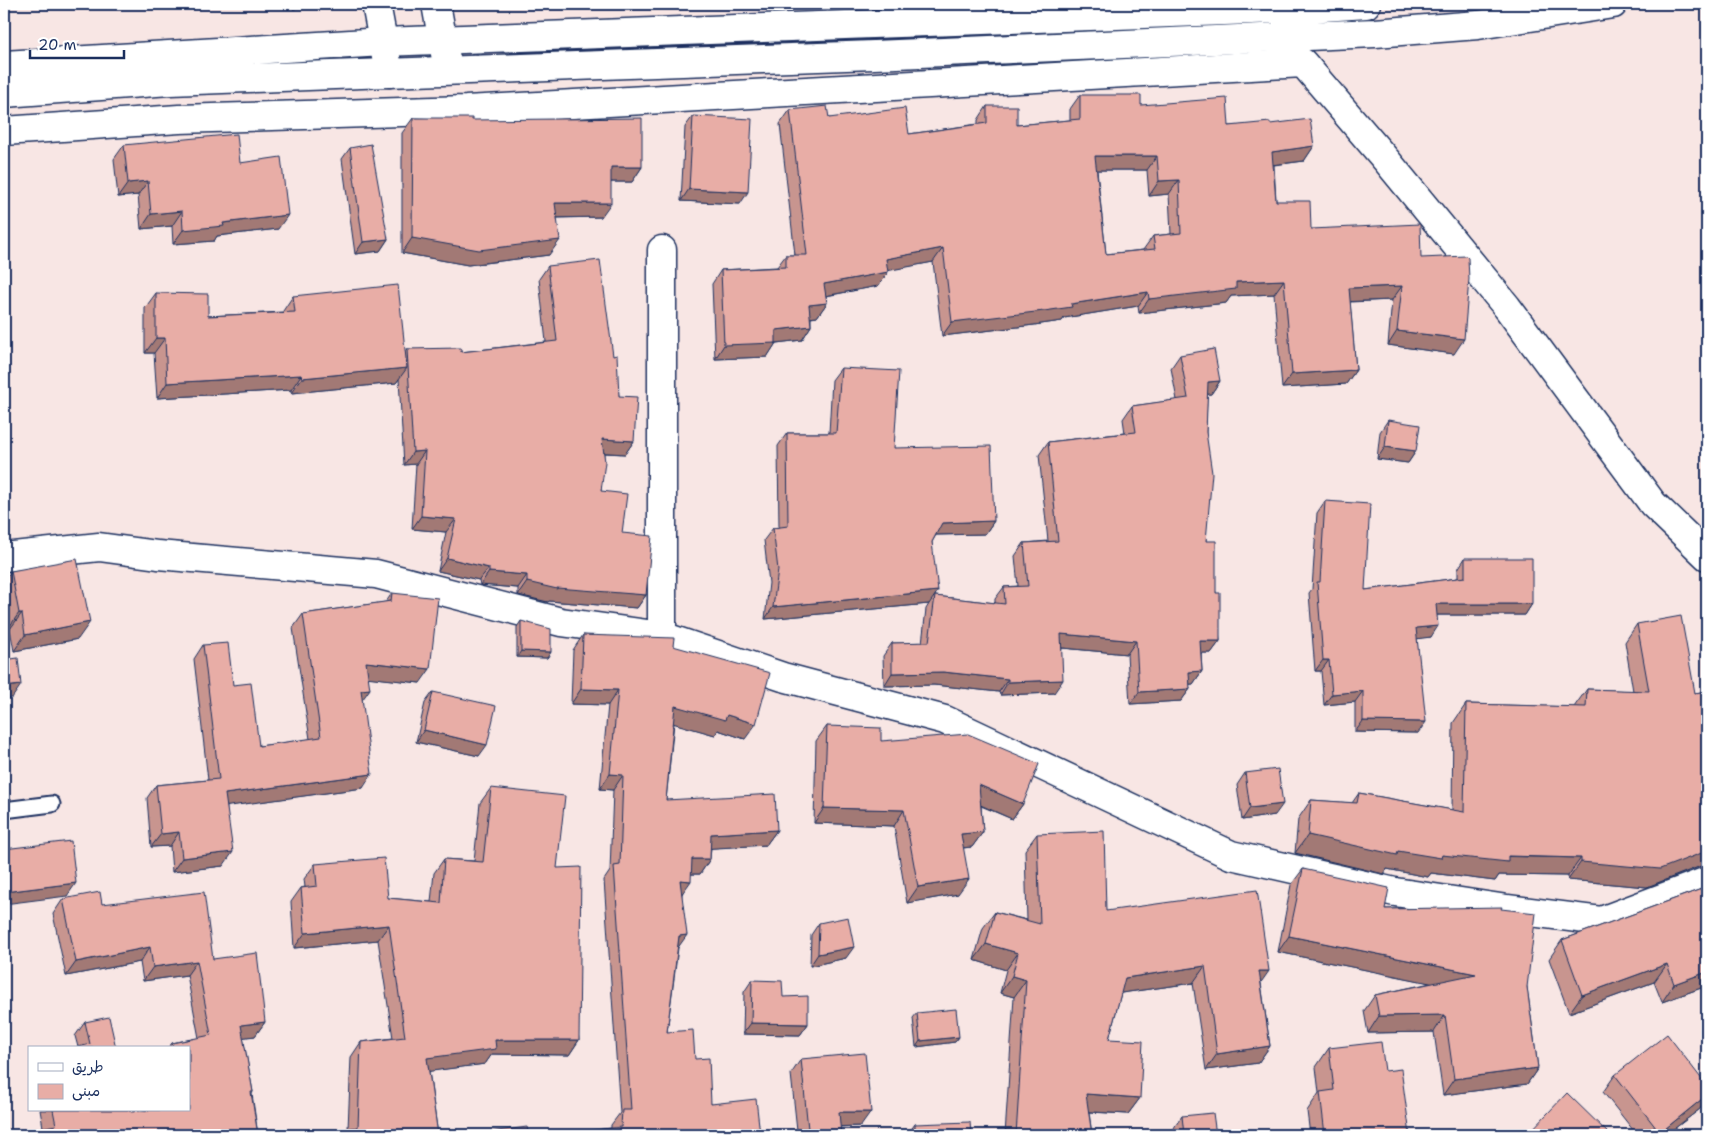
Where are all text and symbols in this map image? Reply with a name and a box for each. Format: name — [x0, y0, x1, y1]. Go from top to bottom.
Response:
scale bar — [30, 28, 124, 60]
text: 20 m — [38, 35, 77, 55]
legend — [28, 1046, 190, 1112]
text: طريق — [72, 1057, 104, 1077]
text: مبنى — [72, 1081, 100, 1101]

